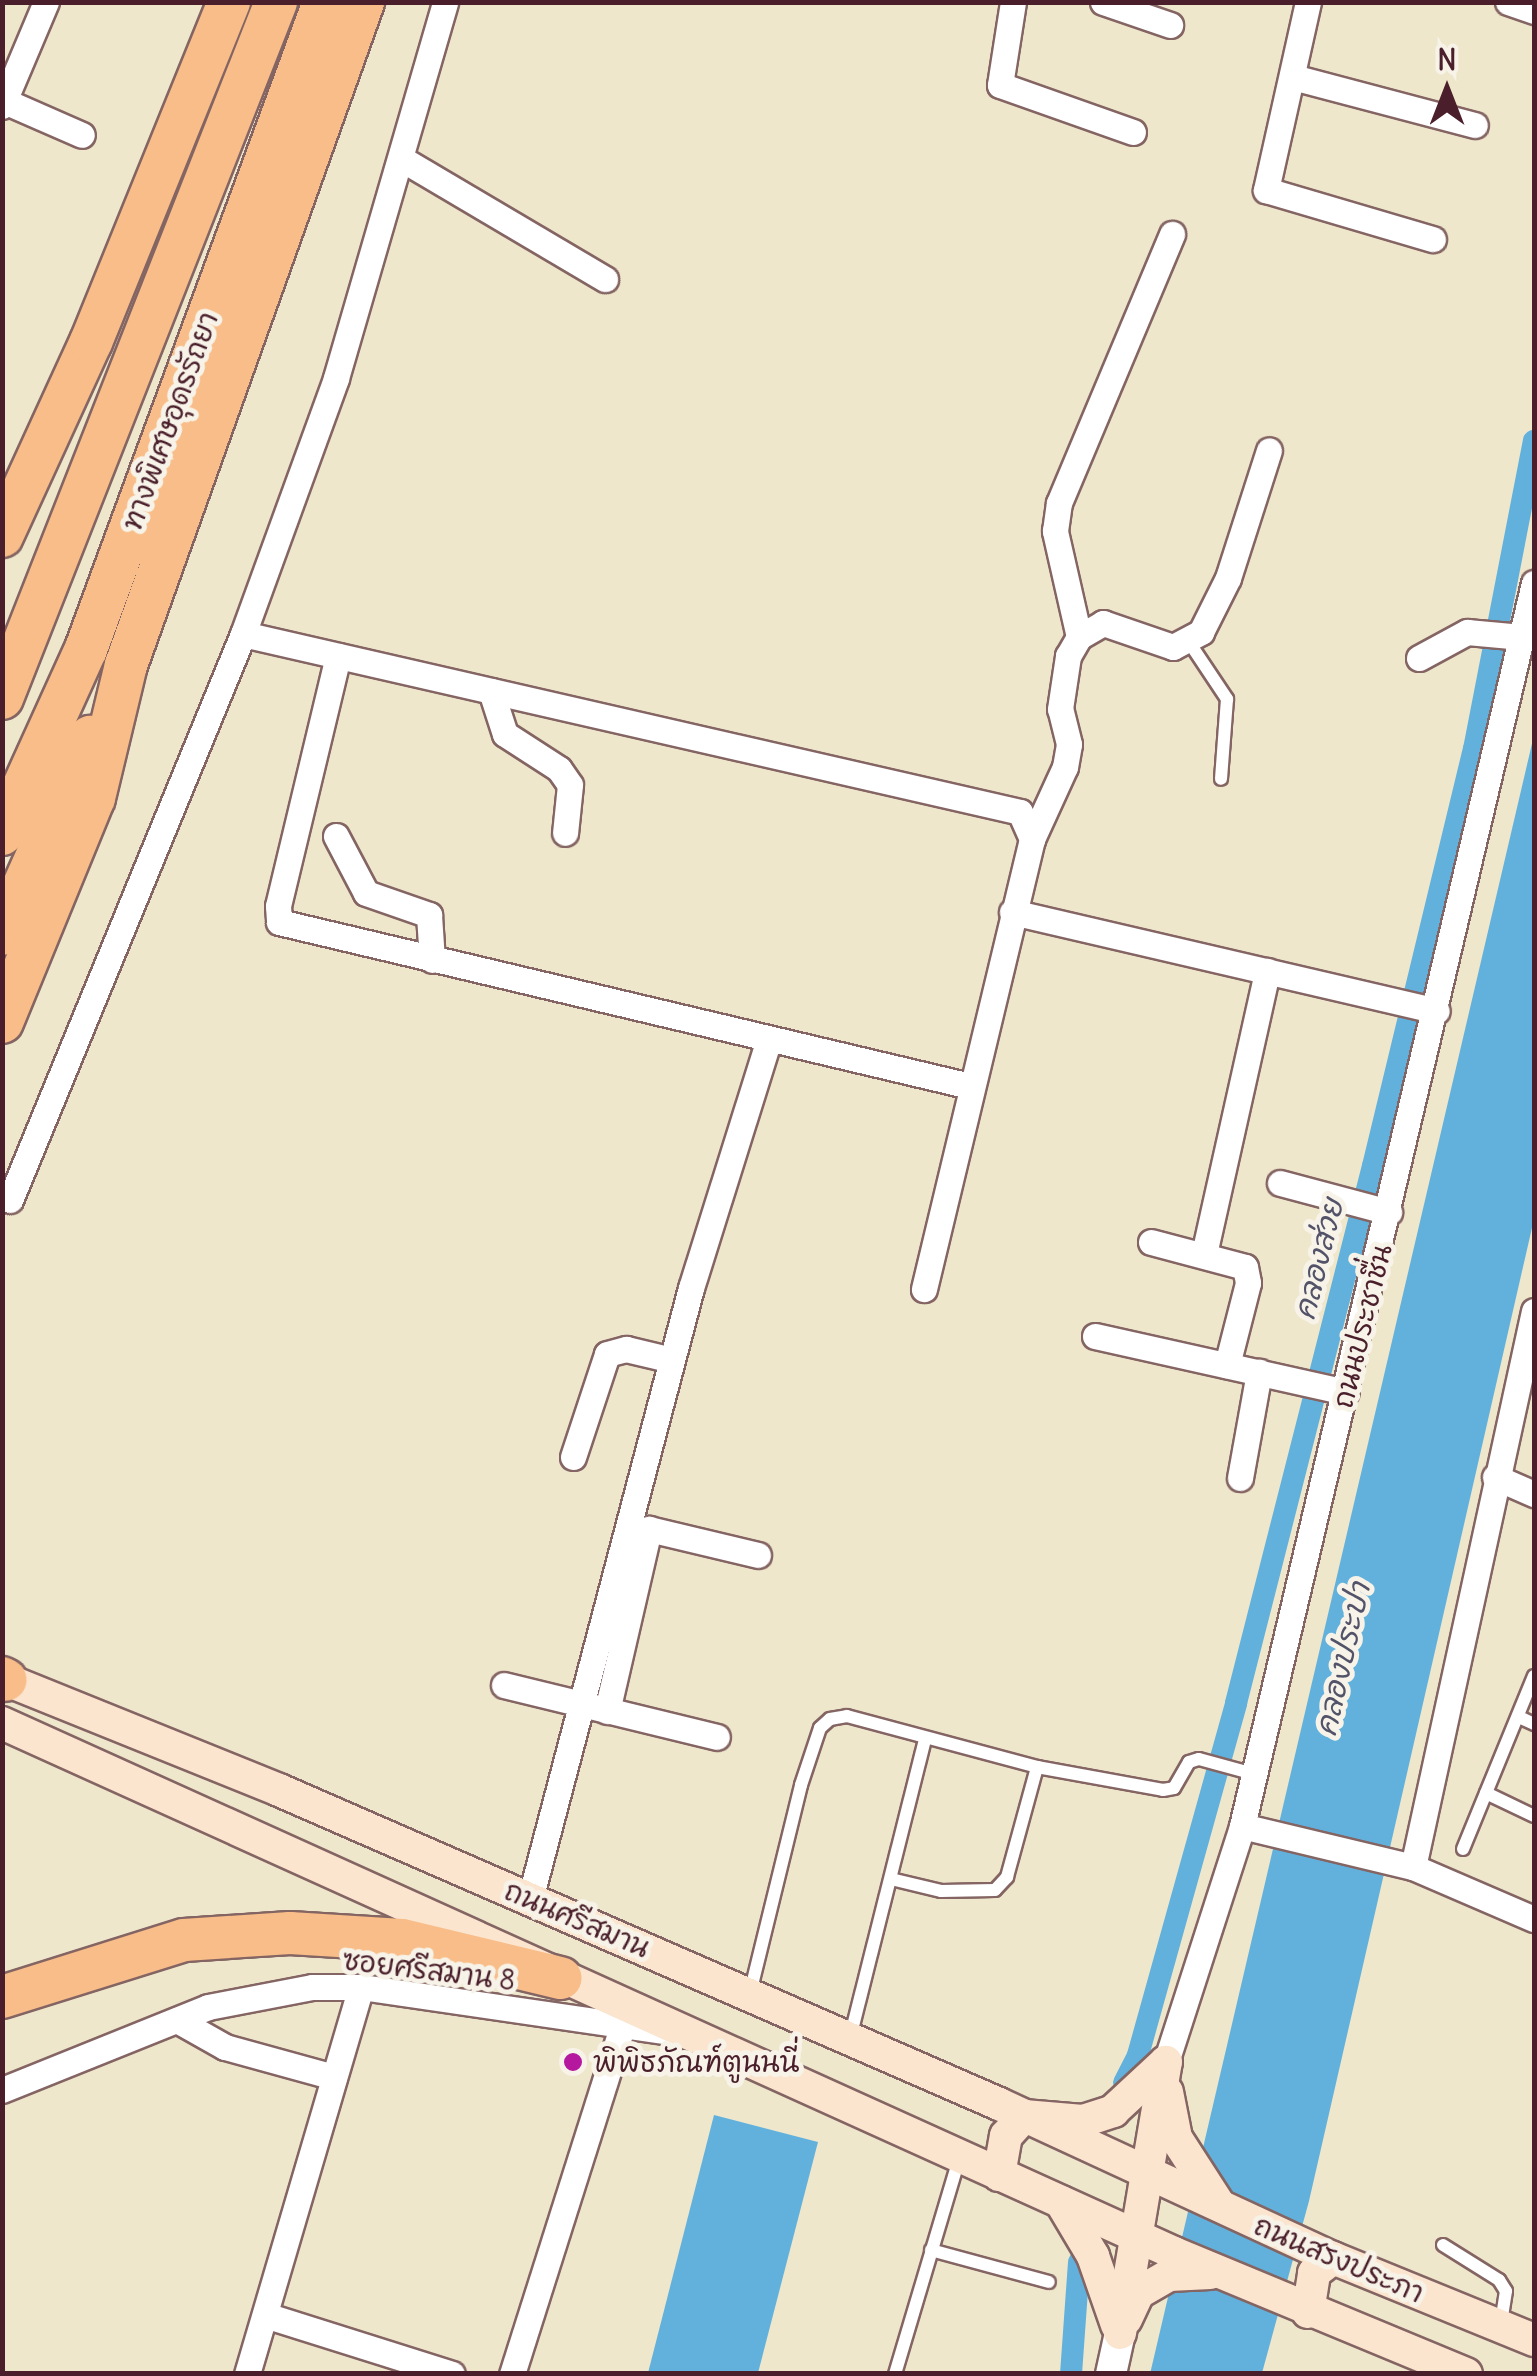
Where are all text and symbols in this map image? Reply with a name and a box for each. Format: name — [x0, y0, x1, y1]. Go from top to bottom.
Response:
north arrow — [1397, 40, 1497, 140]
text: N — [1437, 42, 1457, 78]
street label: ทางพิเศษอุดรรัถยา — [115, 307, 225, 535]
water label: คลองส่วย — [1286, 1195, 1350, 1323]
street label: ถนนประชาชื่น — [1325, 1241, 1399, 1411]
water label: คลองประปา — [1307, 1579, 1377, 1739]
street label: ถนนศรีสมาน — [500, 1873, 654, 1965]
street label: ซอยศรีสมาน 8 — [341, 1943, 517, 1997]
place label: พิพิธภัณฑ์ตูนนนี่ — [593, 2045, 800, 2079]
marker: พิพิธภัณฑ์ตูนนนี่ — [562, 2051, 584, 2073]
street label: ถนนสรงประภา — [1249, 2208, 1429, 2310]

